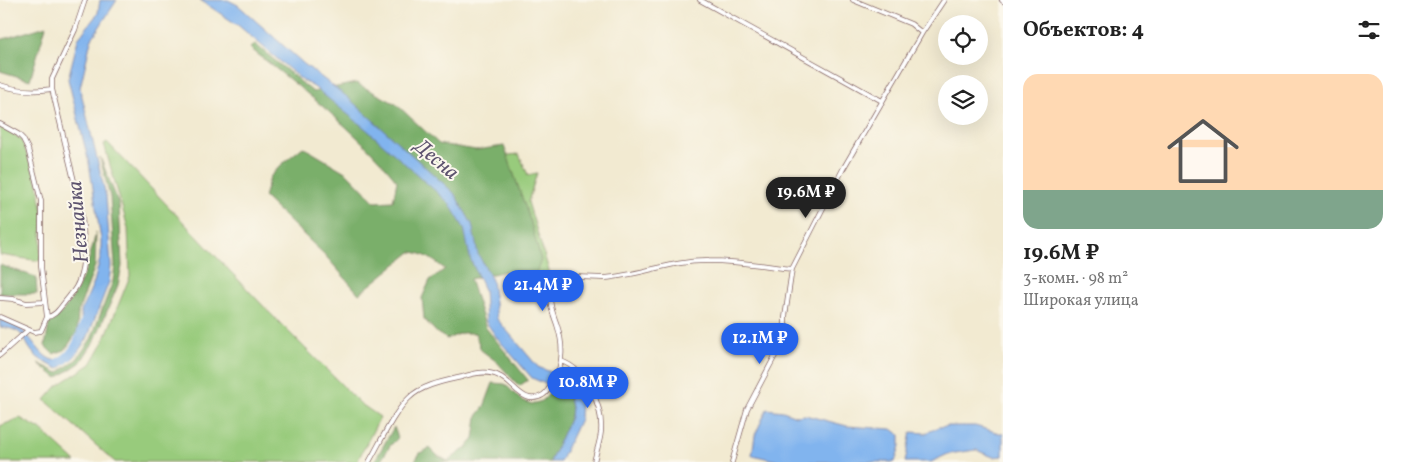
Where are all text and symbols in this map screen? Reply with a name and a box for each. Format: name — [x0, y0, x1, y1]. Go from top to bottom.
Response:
map controls — [938, 15, 988, 125]
button: locate — [938, 15, 988, 65]
text: Объектов: 4 — [1023, 16, 1144, 45]
icon: filters — [1355, 16, 1383, 44]
button: layers — [938, 75, 988, 125]
icon: home — [1158, 106, 1248, 196]
water label: Десна — [406, 131, 465, 187]
pin: 19.6M ₽ — [760, 176, 852, 219]
water label: Незнайка — [61, 179, 97, 264]
text: 19.6M ₽ — [777, 182, 835, 204]
text: 19.6M ₽ — [1023, 239, 1099, 268]
text: 3-комн. · 98 m² — [1023, 268, 1128, 290]
pin: 21.4M ₽ — [497, 270, 589, 312]
text: 21.4M ₽ — [514, 275, 572, 297]
text: Широкая улица — [1023, 290, 1139, 312]
pin: 12.1M ₽ — [714, 322, 806, 365]
text: 12.1M ₽ — [732, 328, 788, 350]
pin: 10.8M ₽ — [542, 366, 634, 409]
text: 10.8M ₽ — [558, 372, 618, 394]

